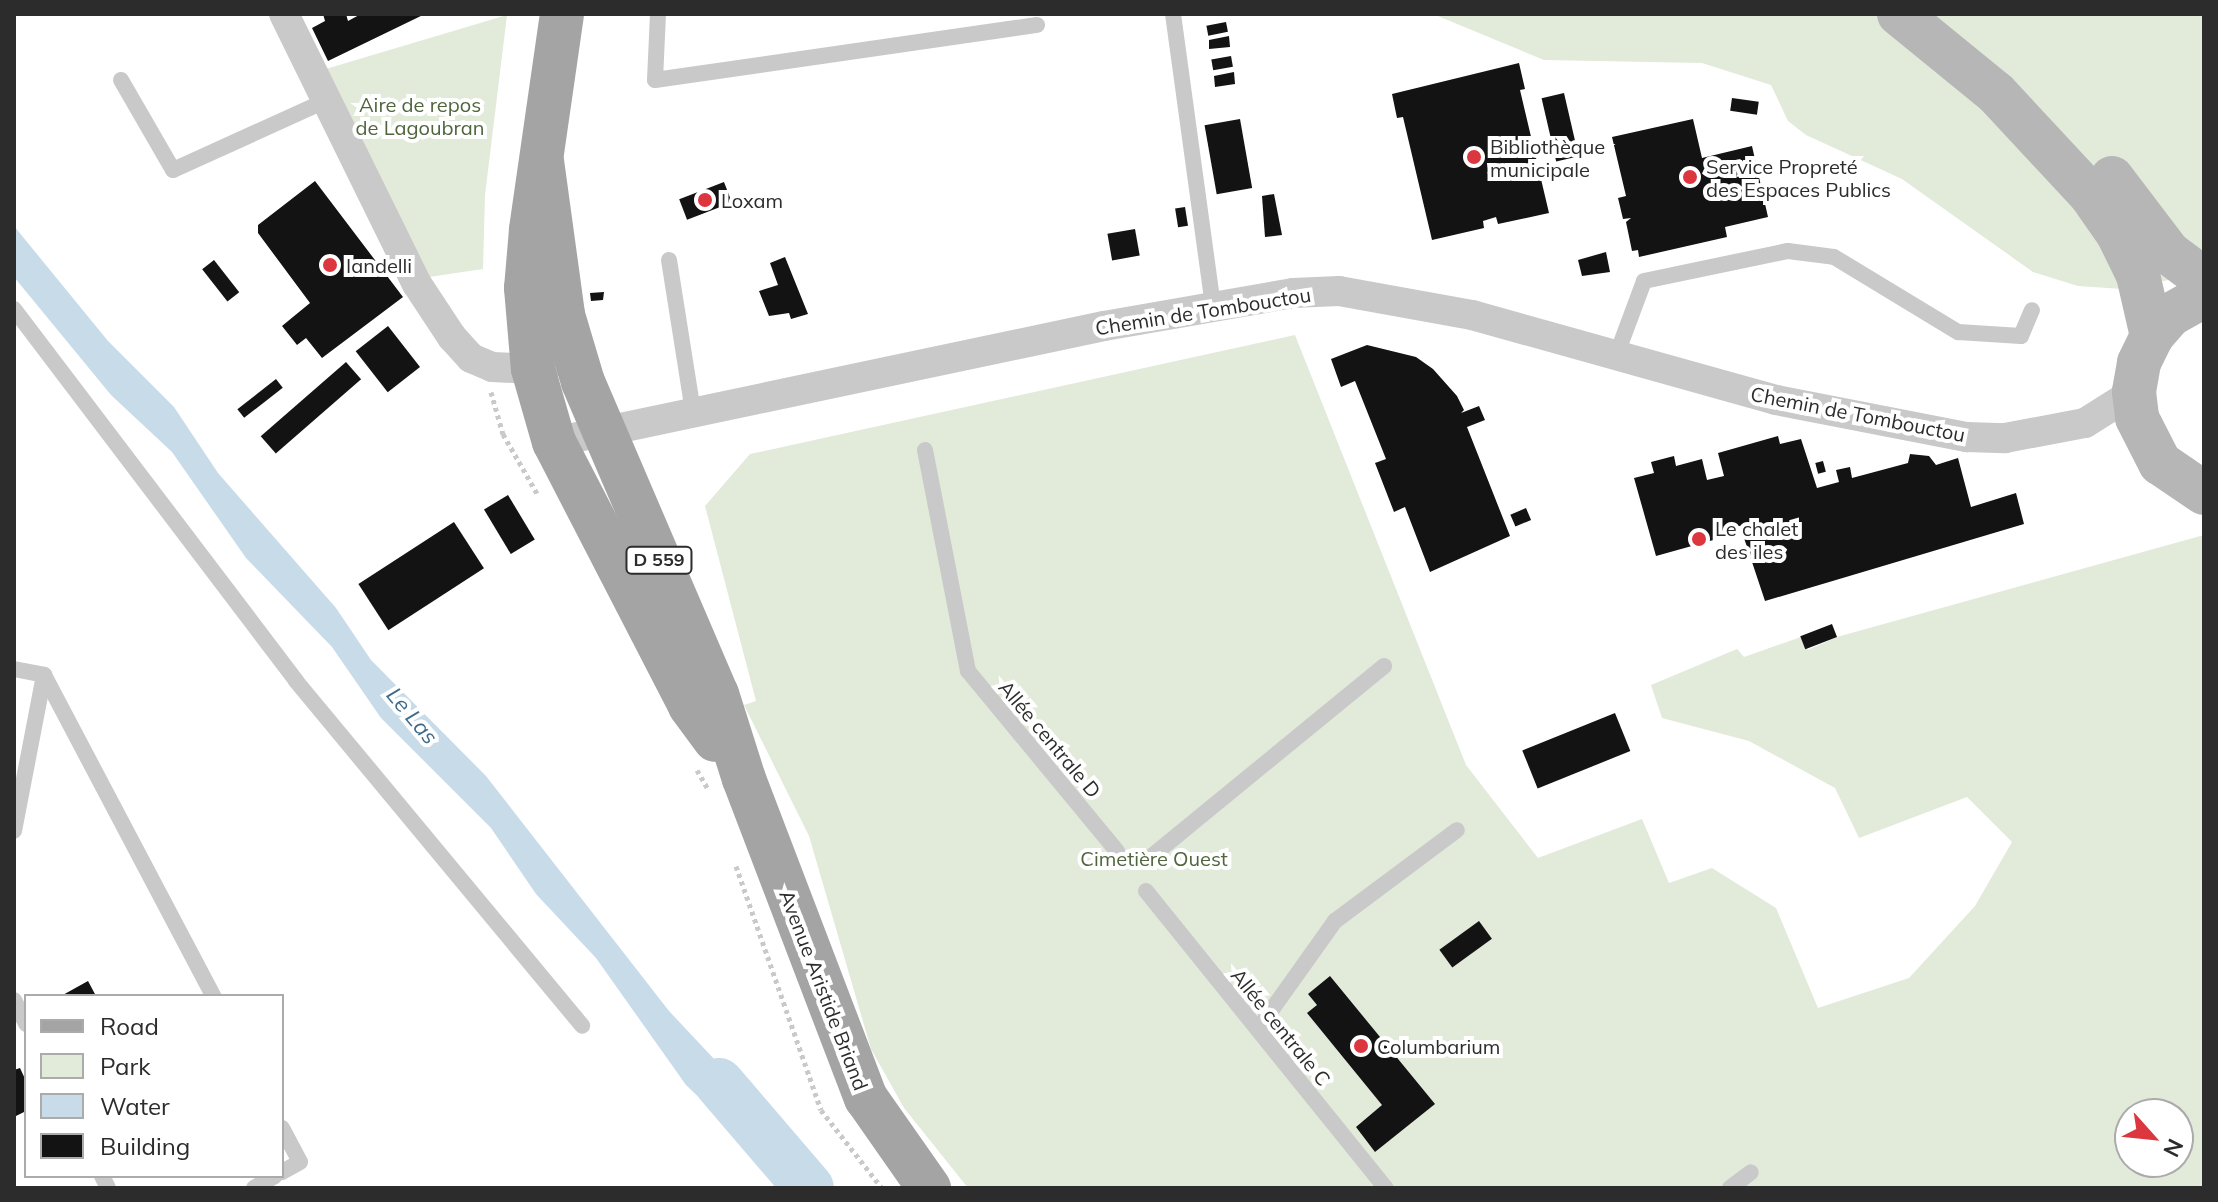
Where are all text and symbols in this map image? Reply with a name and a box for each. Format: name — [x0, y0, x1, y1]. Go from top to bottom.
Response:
park label: Aire de repos de Lagoubran — [356, 93, 484, 140]
place label: Bibliothèque municipale — [1490, 134, 1605, 181]
marker: Bibliothèque municipale — [1465, 148, 1483, 166]
place label: Service Propreté des Espaces Publics — [1706, 154, 1891, 201]
marker: Service Propreté des Espaces Publics — [1681, 168, 1699, 186]
place label: Loxam — [721, 188, 783, 212]
marker: Loxam — [696, 191, 714, 209]
place label: Iandelli — [346, 253, 412, 277]
marker: Iandelli — [321, 256, 339, 274]
street label: Chemin de Tombouctou — [1094, 282, 1312, 340]
street label: Chemin de Tombouctou — [1749, 381, 1967, 447]
place label: Le chalet des iles — [1715, 516, 1798, 563]
marker: Le chalet des iles — [1690, 530, 1708, 548]
road number: D 559 — [625, 546, 693, 574]
street label: Allée centrale D — [994, 676, 1106, 802]
water label: Le Las — [381, 682, 443, 750]
park label: Cimetière Ouest — [1080, 846, 1228, 870]
street label: Avenue Aristide Briand — [775, 886, 873, 1094]
street label: Allée centrale C — [1226, 963, 1336, 1091]
legend — [24, 994, 284, 1178]
text: Road — [100, 1011, 159, 1041]
place label: Columbarium — [1377, 1034, 1500, 1058]
marker: Columbarium — [1352, 1037, 1370, 1055]
text: Park — [100, 1051, 151, 1081]
text: Water — [100, 1091, 170, 1121]
north arrow — [2114, 1098, 2194, 1178]
text: Building — [100, 1131, 190, 1161]
text: N — [2157, 1134, 2190, 1162]

